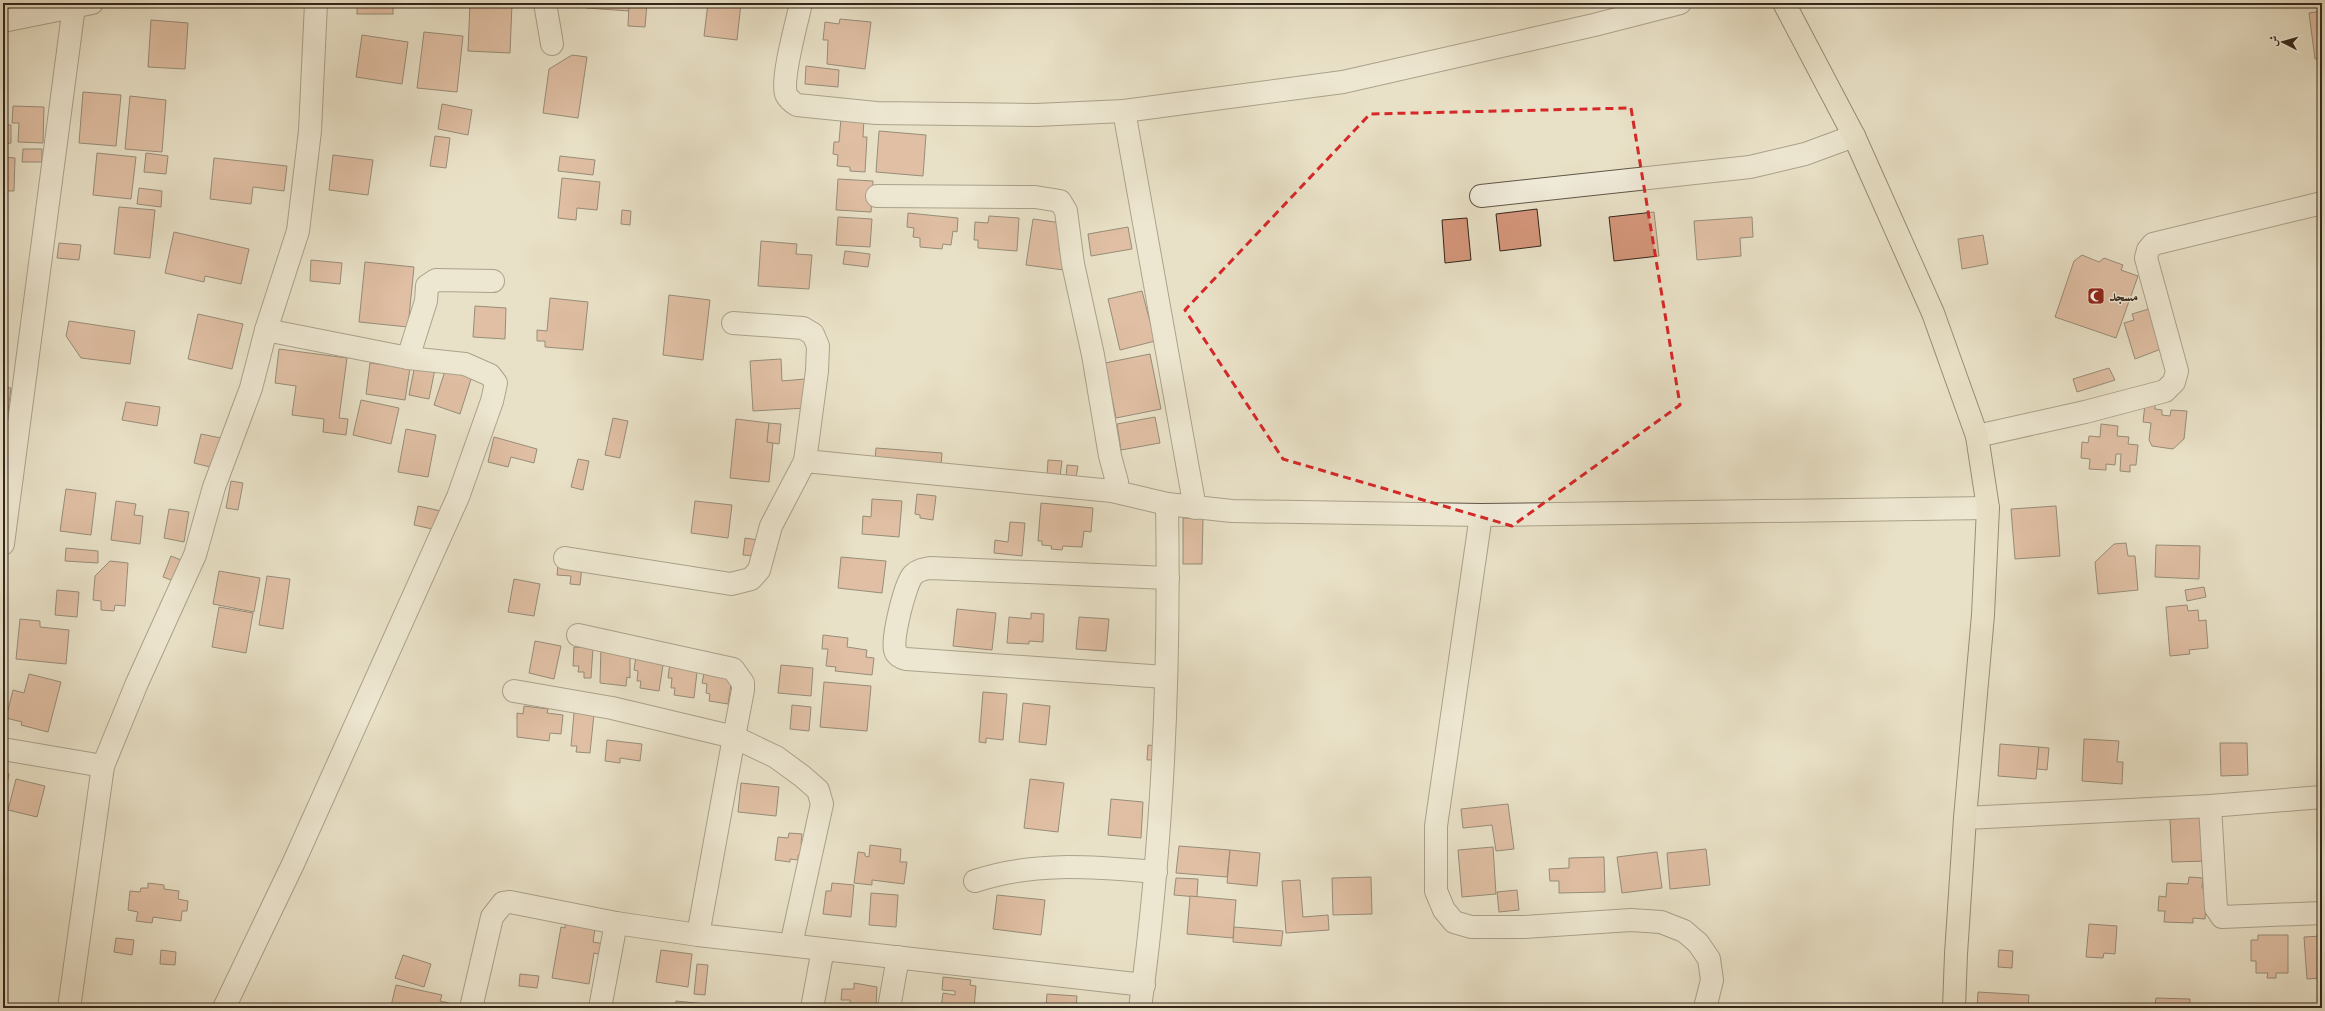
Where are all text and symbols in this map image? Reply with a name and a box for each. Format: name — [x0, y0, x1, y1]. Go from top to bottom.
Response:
north arrow — [2263, 22, 2303, 62]
text: ش — [2267, 35, 2281, 47]
mosque icon: مسجد — [2086, 286, 2106, 306]
place label: مسجد — [2109, 287, 2139, 305]

